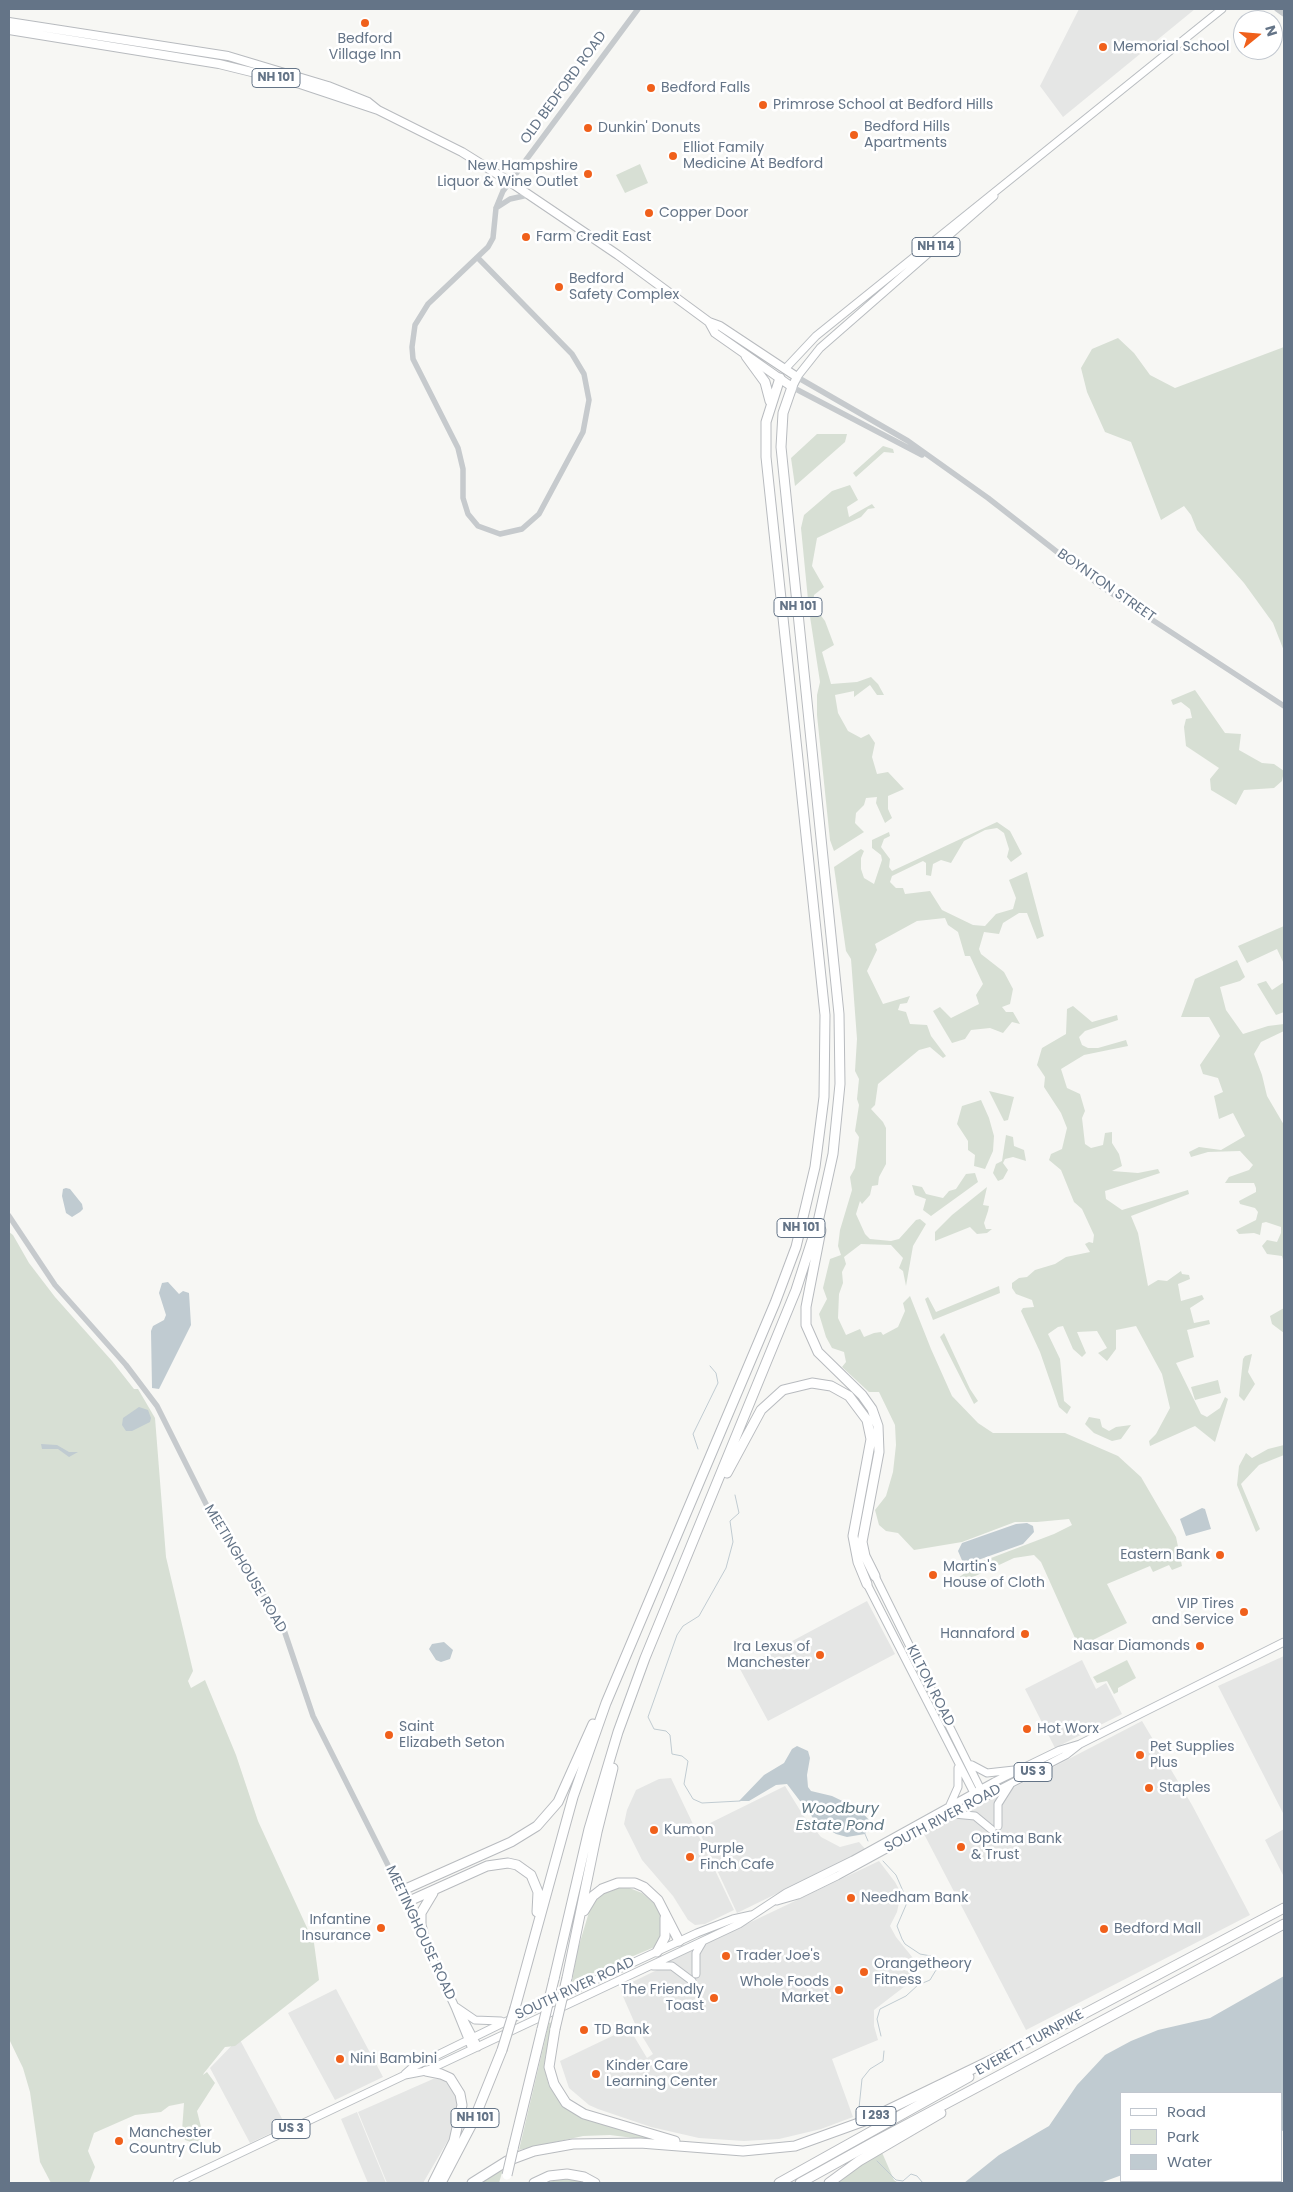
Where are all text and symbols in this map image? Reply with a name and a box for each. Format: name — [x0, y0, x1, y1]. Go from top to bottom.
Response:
north arrow — [1233, 10, 1283, 60]
marker: Bedford Village Inn — [359, 17, 371, 29]
text: N — [1260, 23, 1282, 39]
street label: OLD BEDFORD ROAD — [517, 28, 611, 148]
place label: Bedford Village Inn — [329, 31, 401, 64]
place label: Memorial School — [1113, 39, 1229, 55]
marker: Memorial School — [1097, 41, 1109, 53]
road number: NH 101 — [252, 68, 300, 88]
place label: Bedford Falls — [661, 80, 750, 96]
marker: Bedford Falls — [645, 82, 657, 94]
place label: Primrose School at Bedford Hills — [773, 97, 993, 113]
marker: Primrose School at Bedford Hills — [757, 99, 769, 111]
place label: Bedford Hills Apartments — [864, 119, 950, 152]
place label: Dunkin' Donuts — [598, 120, 701, 136]
marker: Dunkin' Donuts — [582, 122, 594, 134]
marker: Bedford Hills Apartments — [848, 129, 860, 141]
place label: Elliot Family Medicine At Bedford — [683, 140, 823, 172]
marker: Elliot Family Medicine At Bedford — [667, 150, 679, 162]
place label: New Hampshire Liquor & Wine Outlet — [437, 158, 578, 190]
marker: New Hampshire Liquor & Wine Outlet — [582, 168, 594, 180]
place label: Copper Door — [659, 205, 748, 221]
marker: Copper Door — [643, 207, 655, 219]
place label: Farm Credit East — [536, 229, 651, 245]
marker: Farm Credit East — [520, 231, 532, 243]
road number: NH 114 — [912, 238, 960, 256]
place label: Bedford Safety Complex — [569, 271, 679, 304]
marker: Bedford Safety Complex — [553, 281, 565, 293]
street label: BOYNTON STREET — [1054, 546, 1158, 626]
road number: NH 101 — [774, 598, 822, 616]
road number: NH 101 — [777, 1218, 825, 1238]
street label: MEETINGHOUSE ROAD — [200, 1502, 290, 1636]
place label: Eastern Bank — [1120, 1547, 1210, 1563]
marker: Eastern Bank — [1214, 1549, 1226, 1561]
place label: Martin's House of Cloth — [943, 1559, 1045, 1591]
marker: Martin's House of Cloth — [927, 1569, 939, 1581]
place label: VIP Tires and Service — [1152, 1596, 1234, 1628]
marker: VIP Tires and Service — [1238, 1606, 1250, 1618]
place label: Hannaford — [940, 1626, 1015, 1642]
marker: Hannaford — [1019, 1628, 1031, 1640]
place label: Nasar Diamonds — [1073, 1638, 1190, 1654]
place label: Ira Lexus of Manchester — [727, 1639, 810, 1671]
marker: Nasar Diamonds — [1194, 1640, 1206, 1652]
street label: KILTON ROAD — [902, 1643, 958, 1729]
marker: Ira Lexus of Manchester — [814, 1649, 826, 1661]
place label: Saint Elizabeth Seton — [399, 1719, 505, 1751]
place label: Hot Worx — [1037, 1721, 1099, 1737]
marker: Hot Worx — [1021, 1723, 1033, 1735]
marker: Saint Elizabeth Seton — [383, 1729, 395, 1741]
place label: Pet Supplies Plus — [1150, 1739, 1235, 1771]
marker: Pet Supplies Plus — [1134, 1749, 1146, 1761]
road number: US 3 — [1014, 1762, 1052, 1781]
place label: Staples — [1159, 1780, 1211, 1796]
street label: SOUTH RIVER ROAD — [882, 1781, 1004, 1857]
marker: Staples — [1143, 1782, 1155, 1794]
water label: Woodbury Estate Pond — [796, 1800, 884, 1835]
place label: Kumon — [664, 1822, 714, 1838]
marker: Kumon — [648, 1824, 660, 1836]
place label: Optima Bank & Trust — [971, 1831, 1062, 1864]
place label: Purple Finch Cafe — [700, 1841, 774, 1874]
marker: Optima Bank & Trust — [955, 1841, 967, 1853]
marker: Purple Finch Cafe — [684, 1851, 696, 1863]
street label: MEETINGHOUSE ROAD — [381, 1863, 459, 2003]
place label: Needham Bank — [861, 1890, 968, 1906]
marker: Needham Bank — [845, 1892, 857, 1904]
place label: Infantine Insurance — [302, 1912, 371, 1944]
place label: Bedford Mall — [1114, 1921, 1201, 1937]
marker: Infantine Insurance — [375, 1922, 387, 1934]
marker: Bedford Mall — [1098, 1923, 1110, 1935]
place label: Trader Joe's — [736, 1948, 820, 1964]
marker: Trader Joe's — [720, 1950, 732, 1962]
street label: SOUTH RIVER ROAD — [513, 1954, 637, 2024]
place label: Orangetheory Fitness — [874, 1956, 972, 1988]
marker: Orangetheory Fitness — [858, 1966, 870, 1978]
place label: Whole Foods Market — [740, 1974, 829, 2006]
place label: The Friendly Toast — [621, 1982, 704, 2014]
marker: Whole Foods Market — [833, 1984, 845, 1996]
marker: The Friendly Toast — [708, 1992, 720, 2004]
street label: EVERETT TURNPIKE — [973, 2006, 1087, 2080]
place label: TD Bank — [594, 2022, 649, 2038]
marker: TD Bank — [578, 2024, 590, 2036]
place label: Nini Bambini — [350, 2051, 437, 2067]
marker: Nini Bambini — [334, 2053, 346, 2065]
place label: Kinder Care Learning Center — [606, 2058, 717, 2090]
marker: Kinder Care Learning Center — [590, 2068, 602, 2080]
legend — [1120, 2092, 1283, 2182]
text: Road — [1167, 2101, 1206, 2122]
road number: I 293 — [856, 2106, 896, 2126]
road number: NH 101 — [451, 2108, 499, 2128]
road number: US 3 — [272, 2120, 310, 2138]
place label: Manchester Country Club — [129, 2125, 221, 2158]
text: Park — [1167, 2126, 1199, 2147]
marker: Manchester Country Club — [113, 2135, 125, 2147]
text: Water — [1167, 2151, 1212, 2172]

